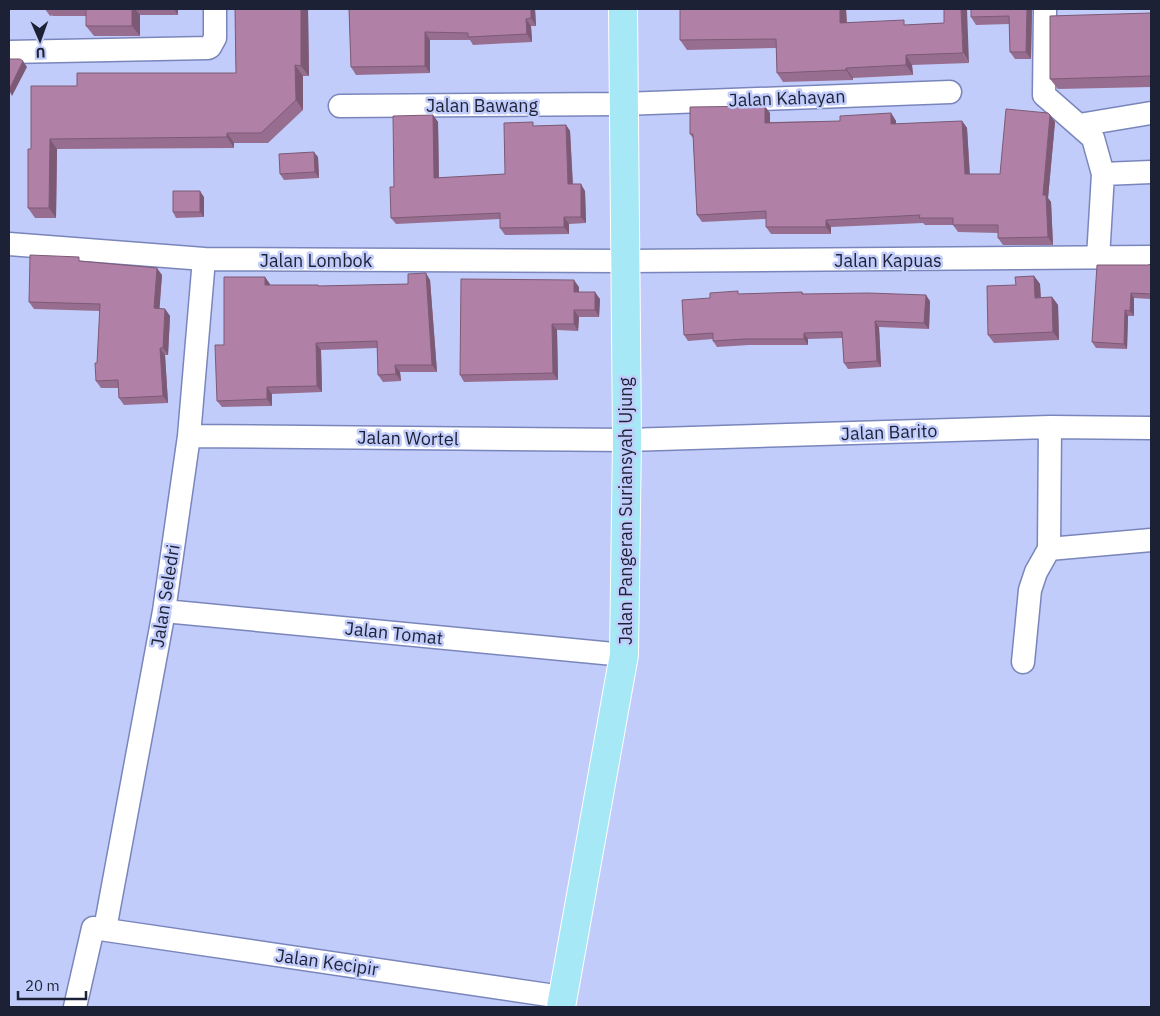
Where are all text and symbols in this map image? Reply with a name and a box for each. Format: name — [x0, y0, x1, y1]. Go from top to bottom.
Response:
north arrow — [15, 15, 65, 65]
text: U — [35, 44, 46, 62]
street label: Jalan Kahayan — [728, 84, 846, 112]
street label: Jalan Bawang — [426, 94, 539, 117]
street label: Jalan Lombok — [260, 249, 373, 272]
street label: Jalan Kapuas — [834, 249, 942, 272]
street label: Jalan Pangeran Suriansyah Ujung — [614, 377, 637, 645]
street label: Jalan Barito — [840, 419, 938, 445]
street label: Jalan Wortel — [357, 426, 459, 450]
street label: Jalan Seledri — [145, 543, 185, 649]
street label: Jalan Tomat — [344, 616, 444, 650]
street label: Jalan Kecipir — [274, 943, 380, 981]
scale bar — [18, 968, 85, 1000]
text: 20 m — [25, 976, 60, 995]

